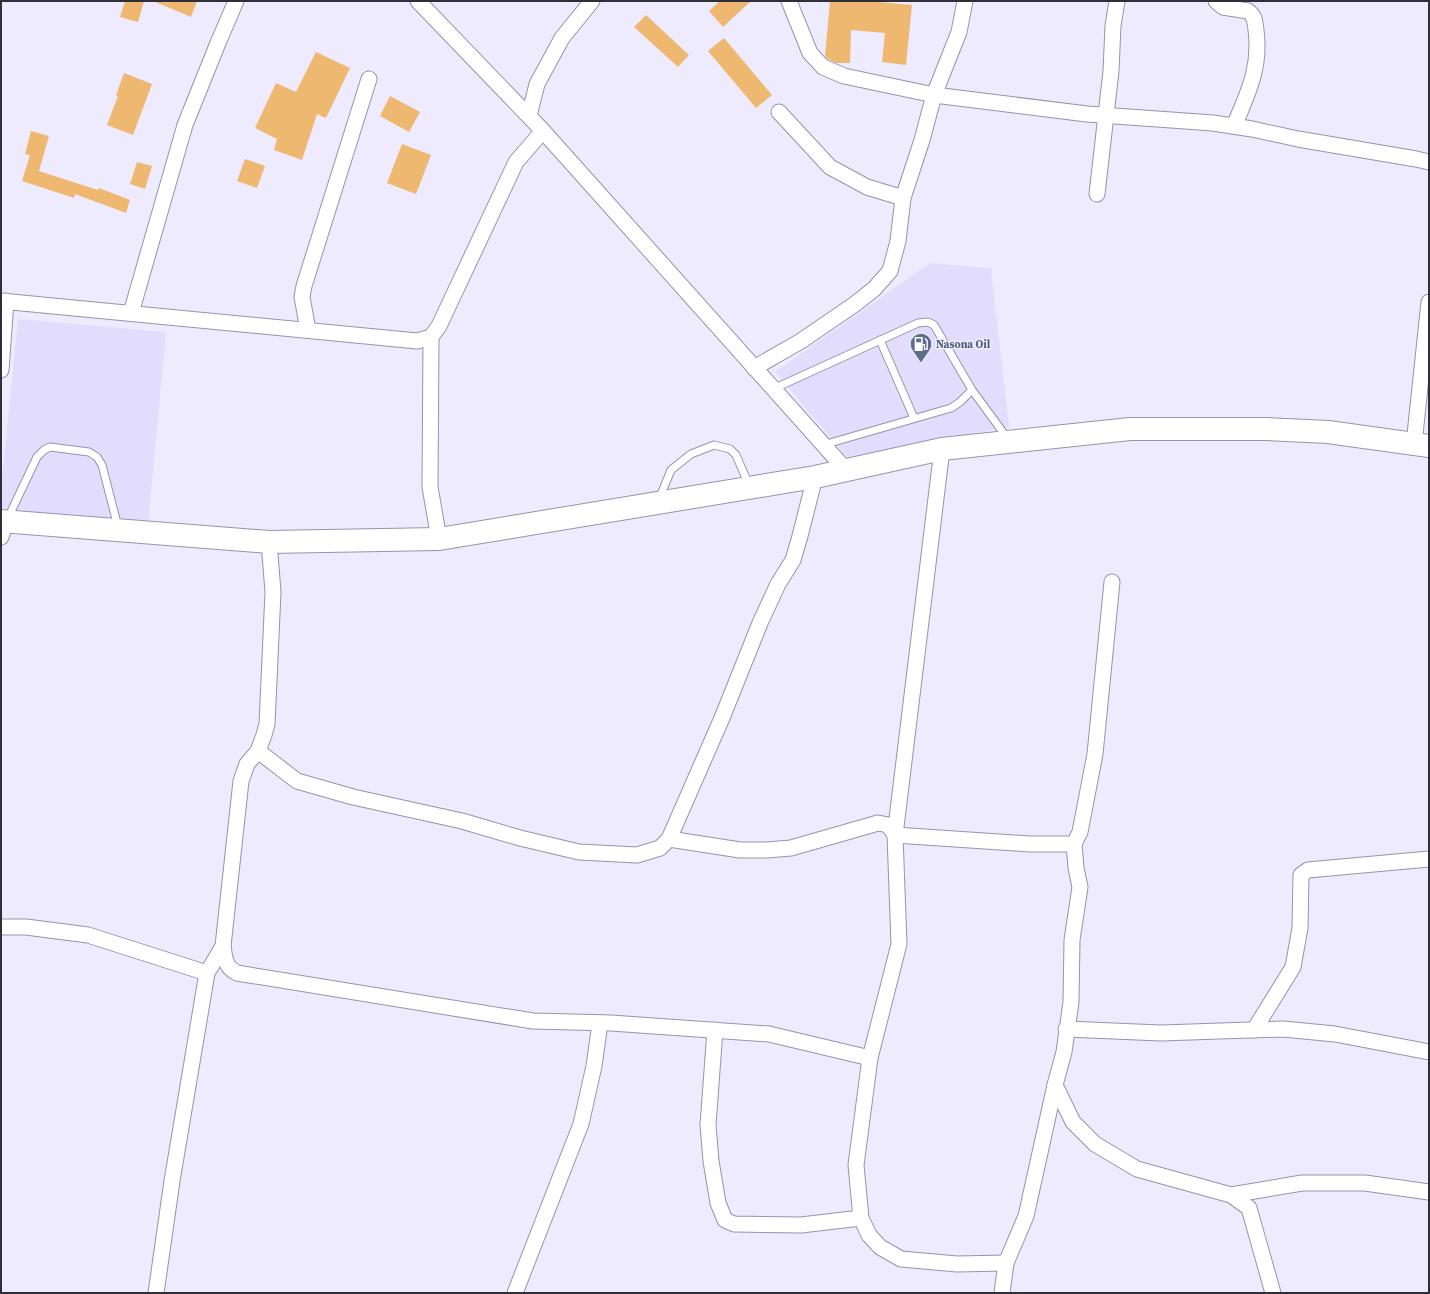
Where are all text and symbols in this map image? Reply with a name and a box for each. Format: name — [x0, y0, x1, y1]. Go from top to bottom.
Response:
fuel station icon: Nasona Oil — [908, 331, 934, 364]
place label: Nasona Oil — [936, 337, 991, 352]

